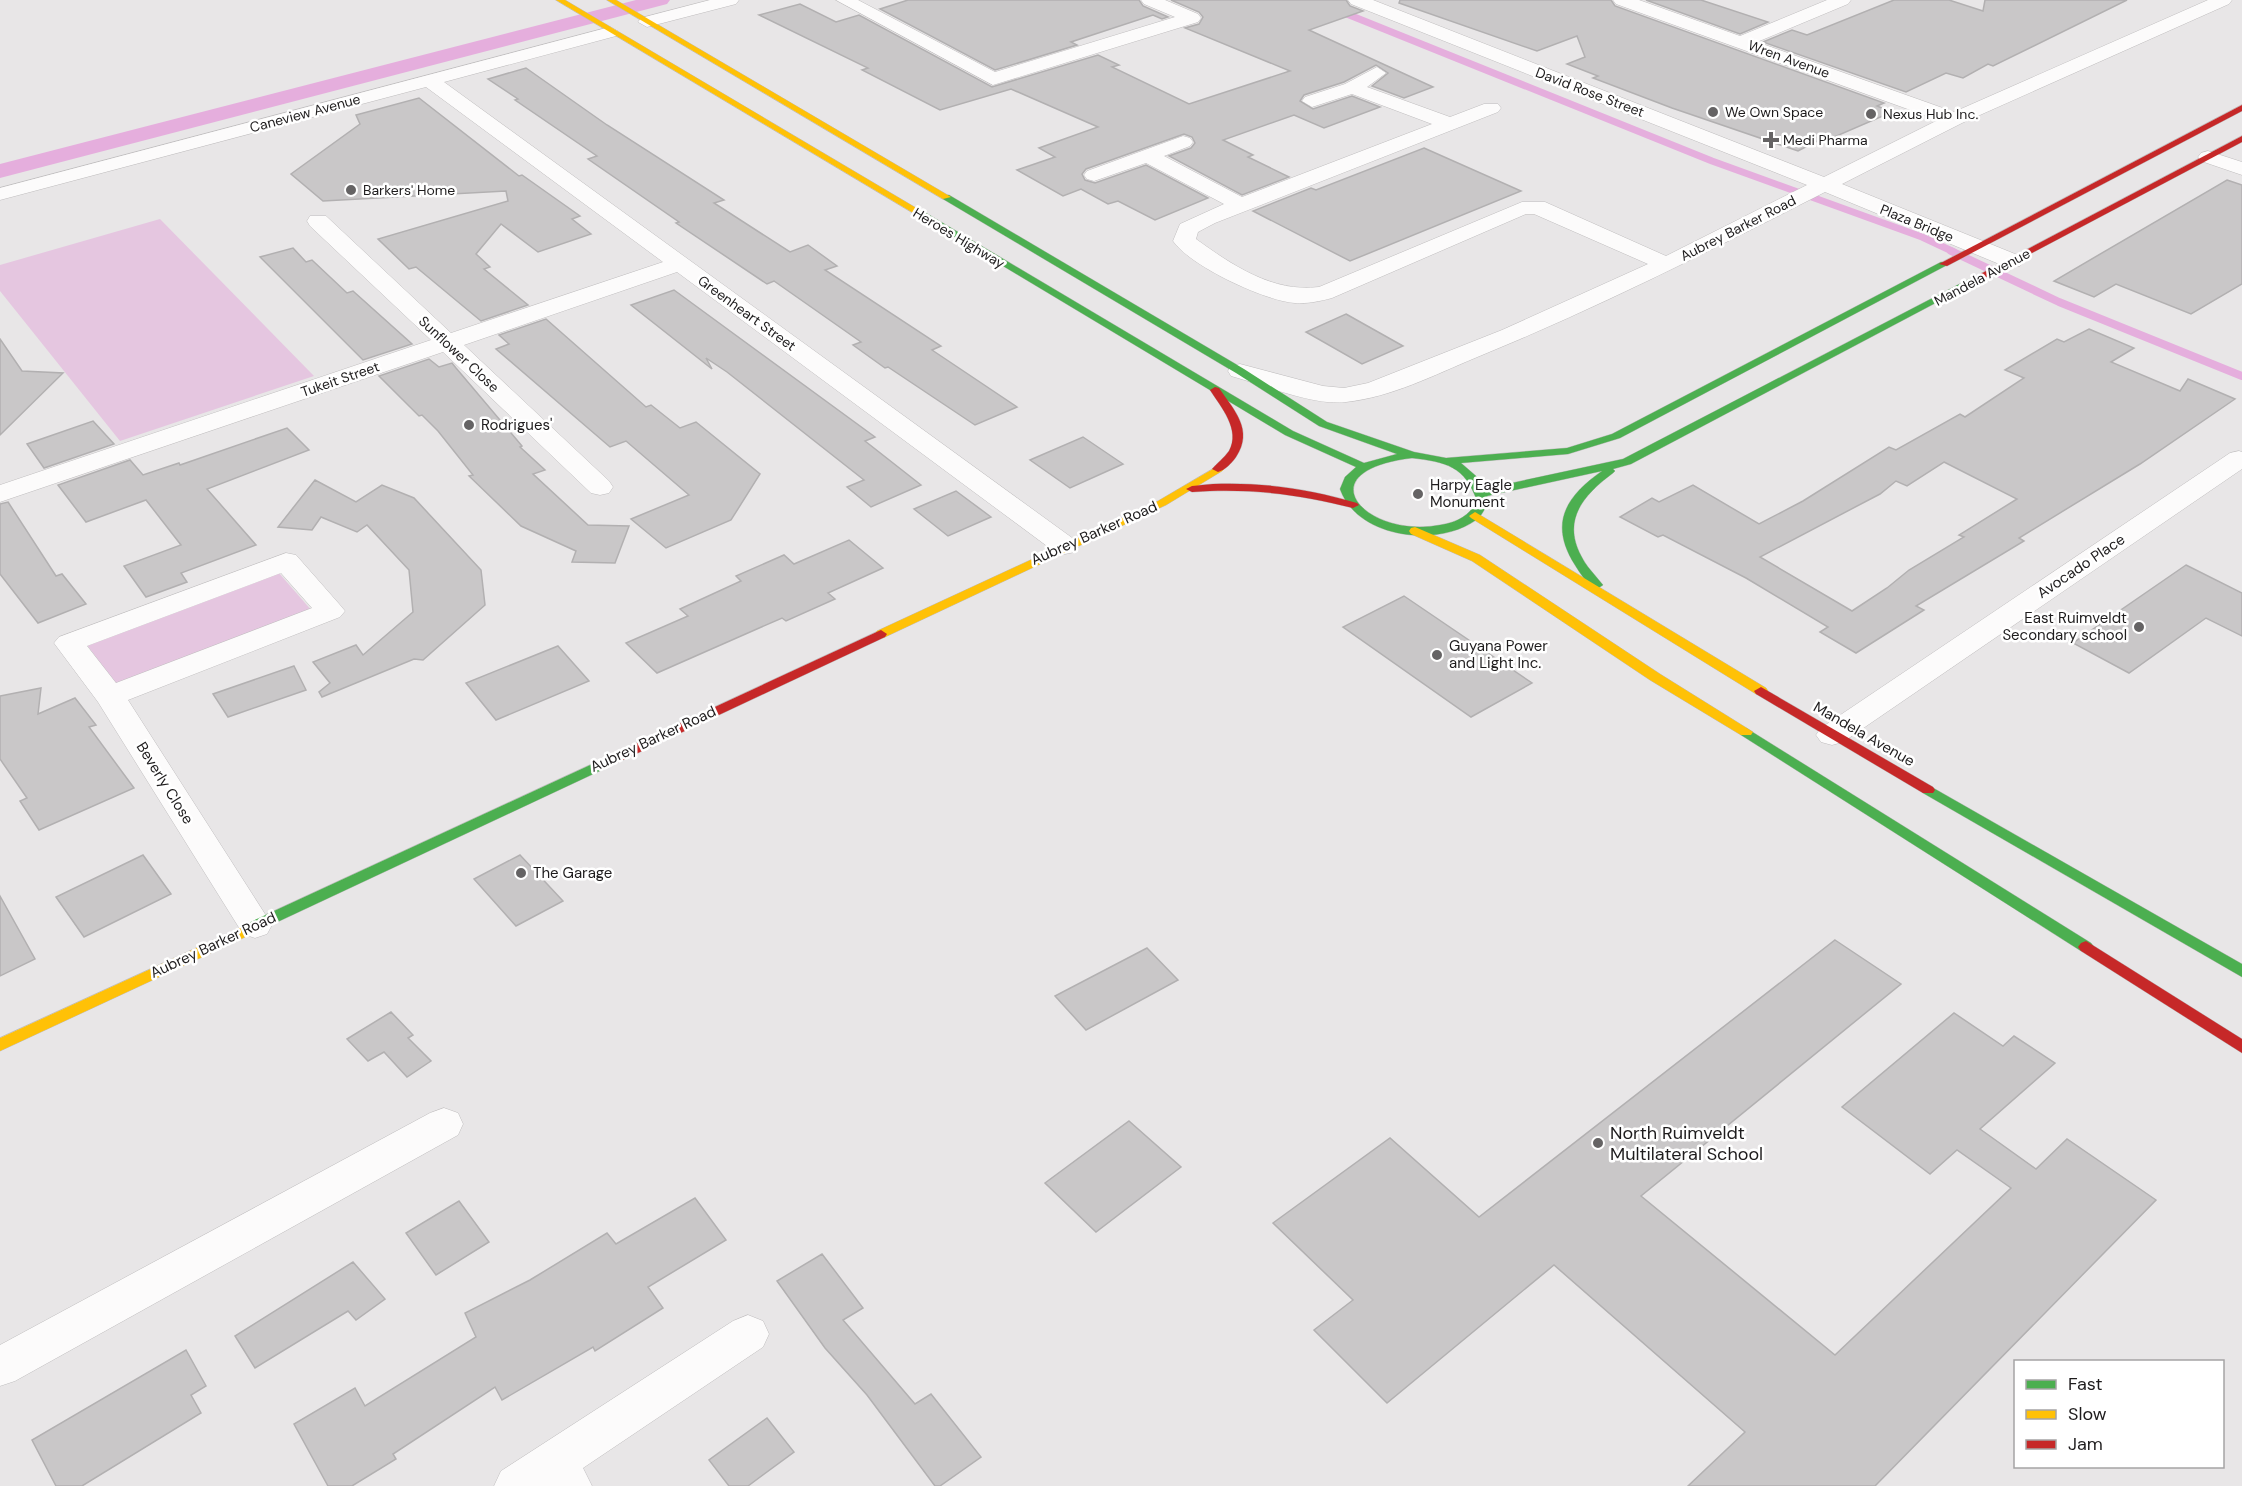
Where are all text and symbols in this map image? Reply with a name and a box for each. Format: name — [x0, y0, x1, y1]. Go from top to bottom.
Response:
street label: Wren Avenue — [1746, 36, 1832, 82]
street label: David Rose Street — [1533, 63, 1647, 121]
street label: Caneview Avenue — [248, 90, 362, 136]
place label: We Own Space — [1725, 103, 1823, 121]
marker: We Own Space — [1706, 105, 1720, 119]
place label: Nexus Hub Inc. — [1883, 105, 1978, 123]
marker: Nexus Hub Inc. — [1864, 107, 1878, 121]
place label: Medi Pharma — [1783, 131, 1868, 149]
marker: Medi Pharma — [1764, 133, 1778, 147]
place label: Barkers' Home — [363, 181, 455, 199]
marker: Barkers' Home — [344, 183, 358, 197]
street label: Aubrey Barker Road — [1677, 191, 1799, 265]
street label: Plaza Bridge — [1878, 200, 1957, 246]
street label: Heroes Highway — [910, 204, 1008, 273]
street label: Mandela Avenue — [1931, 244, 2033, 310]
street label: Greenheart Street — [694, 271, 800, 355]
street label: Sunflower Close — [415, 312, 503, 396]
street label: Tukeit Street — [298, 357, 382, 401]
place label: Rodrigues' — [481, 415, 552, 435]
marker: Rodrigues' — [462, 418, 476, 432]
place label: Harpy Eagle Monument — [1430, 475, 1512, 512]
marker: Harpy Eagle Monument — [1411, 487, 1425, 501]
street label: Aubrey Barker Road — [1028, 496, 1160, 570]
street label: Avocado Place — [2033, 529, 2129, 603]
place label: East Ruimveldt Secondary school — [2002, 608, 2127, 645]
marker: East Ruimveldt Secondary school — [2132, 620, 2146, 634]
place label: Guyana Power and Light Inc. — [1449, 636, 1548, 673]
marker: Guyana Power and Light Inc. — [1430, 648, 1444, 662]
street label: Mandela Avenue — [1810, 697, 1918, 771]
street label: Aubrey Barker Road — [587, 701, 719, 777]
street label: Beverly Close — [132, 738, 198, 828]
place label: The Garage — [533, 863, 612, 883]
marker: The Garage — [514, 866, 528, 880]
street label: Aubrey Barker Road — [147, 907, 279, 983]
place label: North Ruimveldt Multilateral School — [1610, 1121, 1763, 1166]
marker: North Ruimveldt Multilateral School — [1591, 1136, 1605, 1150]
legend — [2014, 1360, 2224, 1468]
text: Fast — [2068, 1372, 2103, 1396]
text: Slow — [2068, 1402, 2107, 1426]
text: Jam — [2068, 1432, 2103, 1456]

